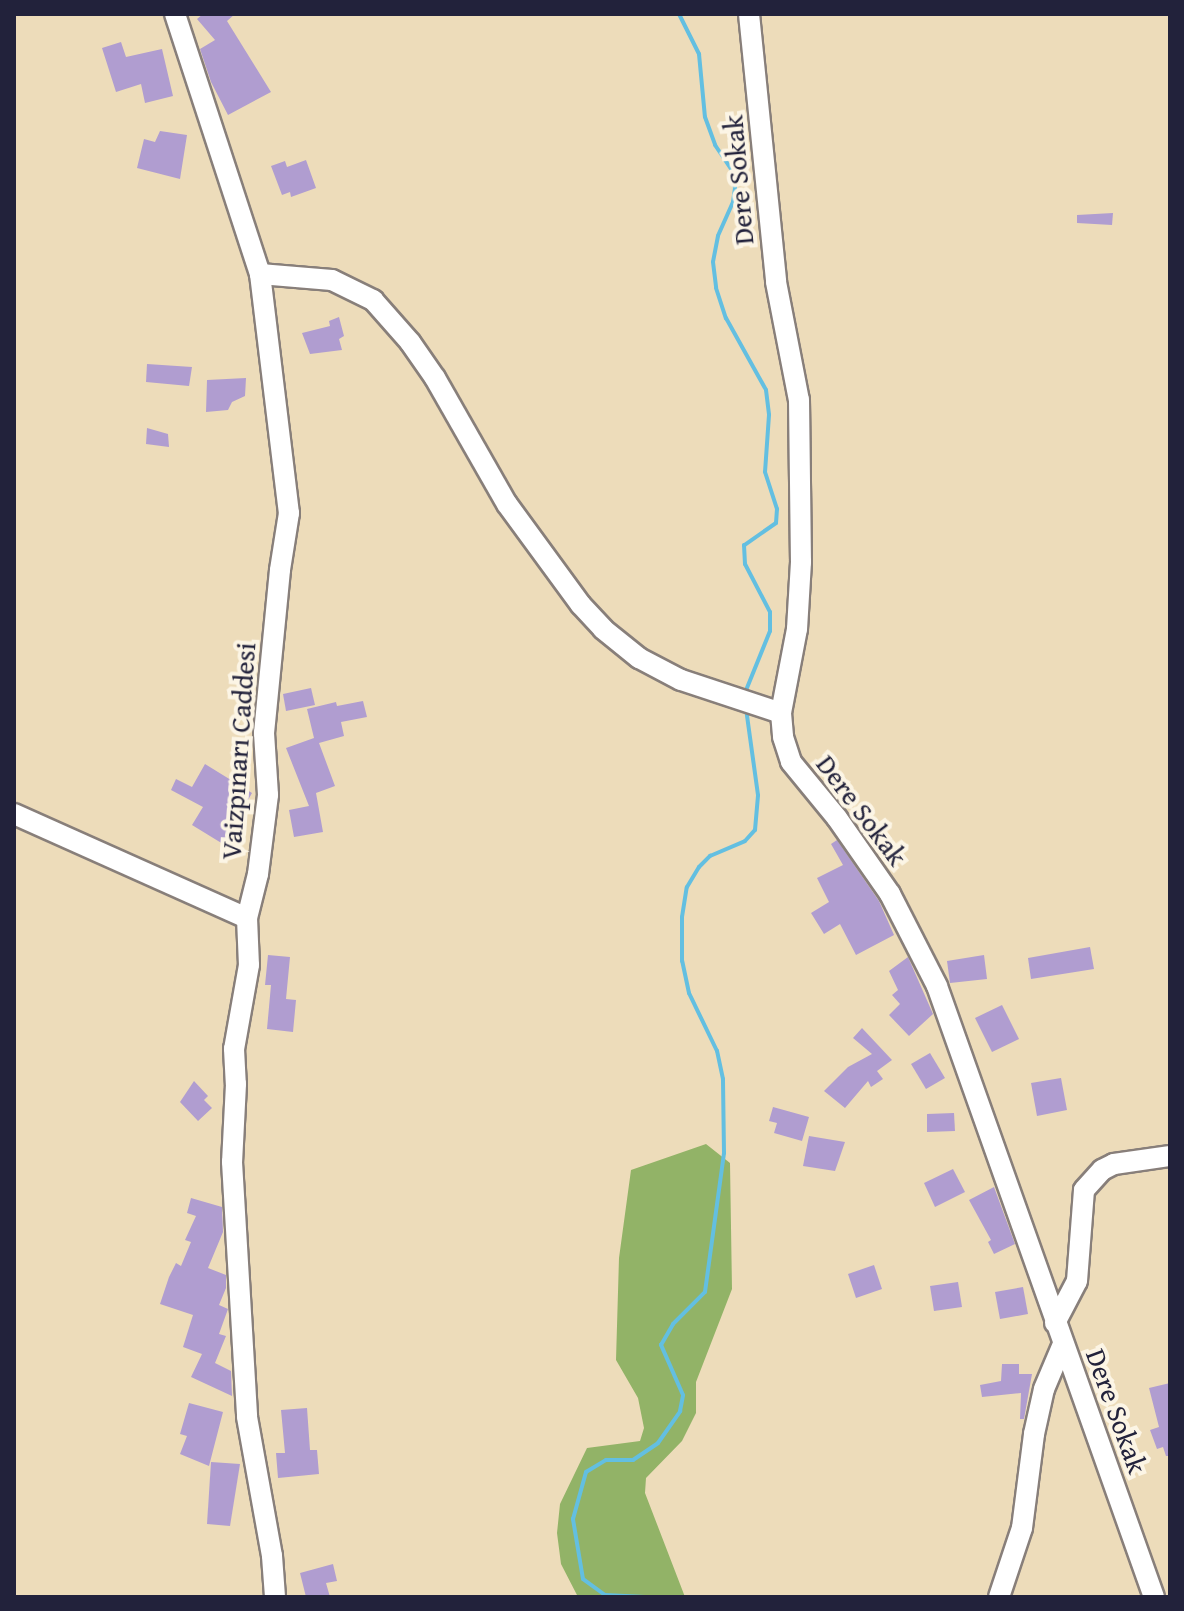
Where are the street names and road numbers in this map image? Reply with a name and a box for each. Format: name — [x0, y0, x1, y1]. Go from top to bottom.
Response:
street label: Dere Sokak — [716, 114, 760, 246]
street label: Vaizpınarı Caddesi — [214, 641, 262, 861]
street label: Dere Sokak — [809, 748, 915, 872]
street label: Dere Sokak — [1079, 1344, 1155, 1478]

